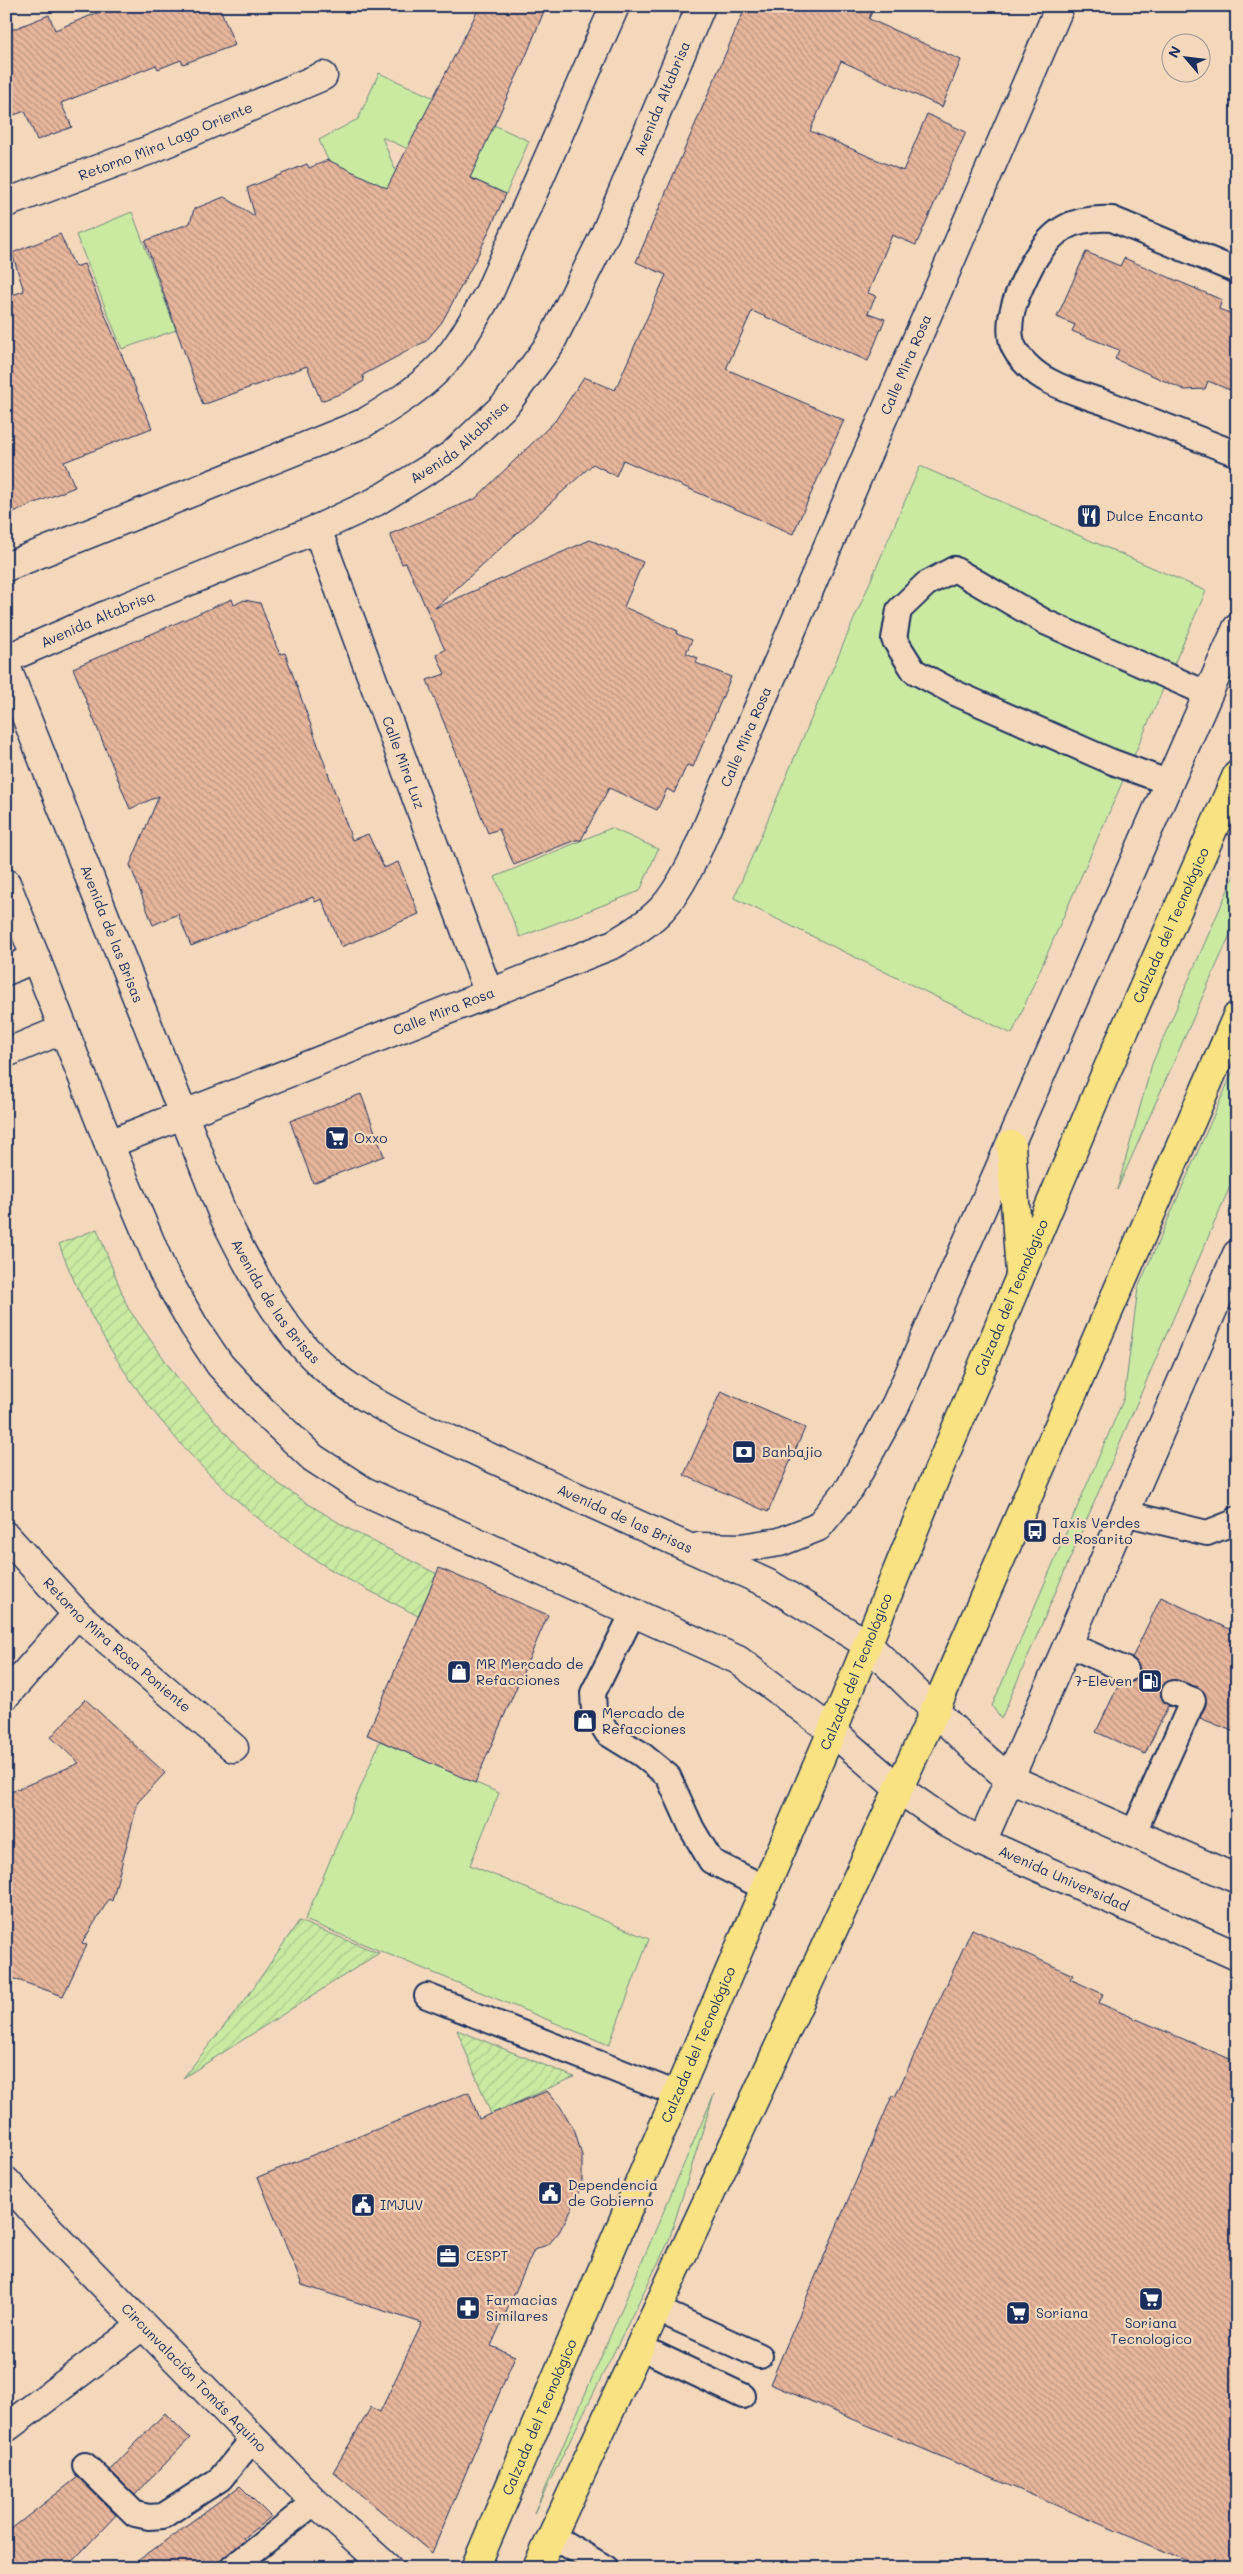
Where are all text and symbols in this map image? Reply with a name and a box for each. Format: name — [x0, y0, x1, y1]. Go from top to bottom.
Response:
north arrow — [1160, 32, 1210, 82]
street label: Avenida Altabrisa — [629, 38, 694, 158]
text: N — [1163, 43, 1185, 61]
street label: Retorno Mira Lago Oriente — [76, 97, 255, 184]
street label: Calle Mira Rosa — [875, 311, 935, 418]
street label: Avenida Altabrisa — [406, 396, 513, 487]
restaurant icon: Dulce Encanto — [1076, 503, 1102, 529]
place label: Dulce Encanto — [1106, 506, 1203, 525]
street label: Avenida Altabrisa — [37, 586, 158, 652]
street label: Calle Mira Rosa — [716, 683, 775, 790]
street label: Calle Mira Luz — [378, 713, 430, 812]
street label: Calzada del Tecnológico — [1128, 844, 1213, 1006]
street label: Avenida de las Brisas — [77, 862, 148, 1005]
street label: Calle Mira Rosa — [390, 982, 497, 1040]
supermarket icon: Oxxo — [324, 1125, 350, 1151]
place label: Oxxo — [354, 1128, 388, 1147]
street label: Calzada del Tecnológico — [969, 1216, 1052, 1378]
street label: Avenida de las Brisas — [228, 1236, 325, 1368]
bank icon: Banbajio — [731, 1439, 757, 1465]
place label: Banbajio — [762, 1442, 822, 1461]
street label: Avenida de las Brisas — [555, 1479, 696, 1557]
place label: Taxis Verdes de Rosarito — [1052, 1513, 1140, 1548]
bus stop icon: Taxis Verdes de Rosarito — [1022, 1518, 1048, 1544]
street label: Retorno Mira Rosa Poniente — [39, 1573, 195, 1716]
street label: Calzada del Tecnológico — [815, 1590, 896, 1753]
place label: MR Mercado de Refacciones — [476, 1654, 584, 1689]
shop icon: MR Mercado de Refacciones — [446, 1659, 472, 1685]
fuel station icon: 7-Eleven — [1137, 1668, 1163, 1694]
place label: 7-Eleven — [1074, 1671, 1132, 1690]
place label: Mercado de Refacciones — [602, 1703, 686, 1738]
shop icon: Mercado de Refacciones — [572, 1708, 598, 1734]
street label: Avenida Universidad — [996, 1841, 1132, 1916]
street label: Calzada del Tecnológico — [656, 1963, 739, 2125]
place label: Dependencia de Gobierno — [568, 2175, 658, 2210]
public building icon: Dependencia de Gobierno — [537, 2180, 563, 2206]
public building icon: IMJUV — [350, 2192, 376, 2218]
place label: IMJUV — [380, 2195, 423, 2214]
office icon: CESPT — [435, 2243, 461, 2269]
place label: CESPT — [466, 2246, 508, 2265]
supermarket icon: Soriana Tecnologico — [1138, 2286, 1164, 2312]
place label: Farmacias Similares — [486, 2290, 558, 2325]
pharmacy icon: Farmacias Similares — [455, 2295, 481, 2321]
street label: Circunvalación Tomás Aquino — [117, 2299, 271, 2456]
supermarket icon: Soriana — [1005, 2300, 1031, 2326]
place label: Soriana — [1036, 2303, 1089, 2322]
place label: Soriana Tecnologico — [1110, 2313, 1192, 2348]
street label: Calzada del Tecnológico — [497, 2336, 581, 2498]

